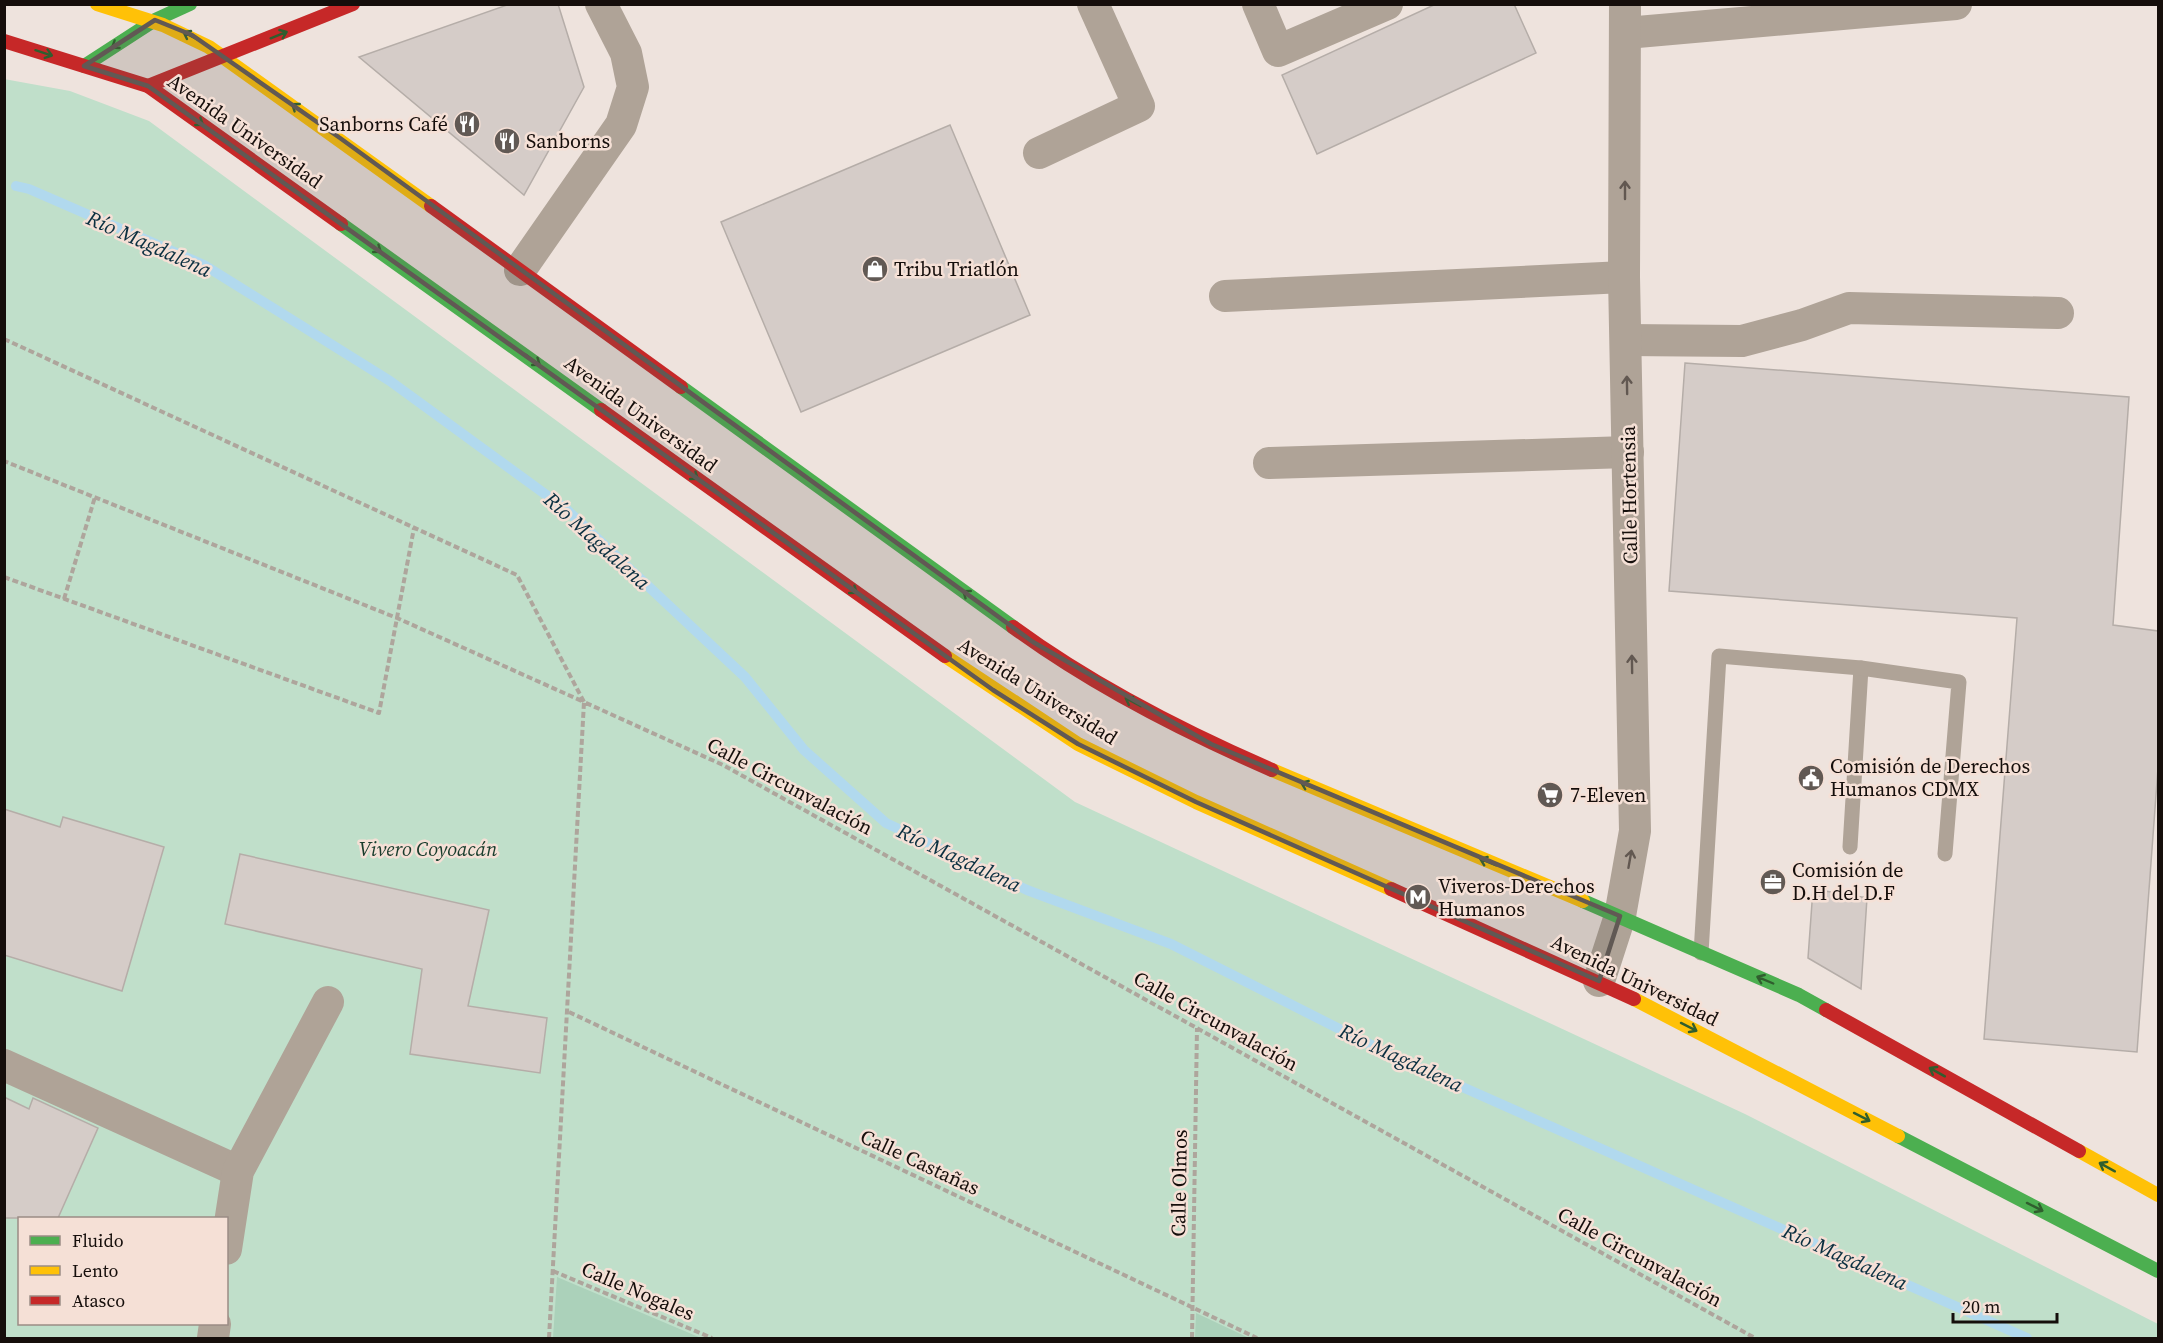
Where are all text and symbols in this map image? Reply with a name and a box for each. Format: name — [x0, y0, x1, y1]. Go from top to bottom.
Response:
one-way arrow — [270, 29, 288, 40]
one-way arrow — [183, 30, 201, 41]
one-way arrow — [111, 37, 128, 49]
one-way arrow — [34, 48, 53, 59]
street label: Avenida Universidad — [162, 67, 329, 195]
one-way arrow — [291, 103, 307, 115]
restaurant icon: Sanborns Café — [452, 109, 482, 139]
place label: Sanborns Café — [319, 110, 448, 138]
one-way arrow — [187, 114, 203, 126]
restaurant icon: Sanborns — [492, 126, 522, 156]
place label: Sanborns — [526, 127, 610, 155]
one-way arrow — [1619, 181, 1631, 201]
water label: Río Magdalena — [81, 203, 216, 284]
one-way arrow — [366, 240, 382, 253]
shop icon: Tribu Triatlón — [860, 254, 890, 284]
place label: Tribu Triatlón — [894, 255, 1019, 283]
street label: Avenida Universidad — [559, 349, 724, 480]
one-way arrow — [524, 354, 540, 366]
one-way arrow — [1621, 376, 1633, 396]
street label: Calle Hortensia — [1614, 425, 1644, 564]
one-way arrow — [683, 468, 699, 480]
water label: Río Magdalena — [537, 484, 657, 596]
one-way arrow — [841, 581, 857, 594]
one-way arrow — [962, 590, 978, 603]
street label: Avenida Universidad — [953, 631, 1124, 752]
one-way arrow — [1626, 655, 1638, 675]
one-way arrow — [1125, 696, 1143, 707]
street label: Calle Circunvalación — [702, 730, 878, 842]
place label: Comisión de Derechos Humanos CDMX — [1830, 752, 2030, 803]
public building icon: Comisión de Derechos Humanos CDMX — [1796, 763, 1826, 793]
one-way arrow — [1300, 780, 1319, 791]
supermarket icon: 7-Eleven — [1535, 780, 1565, 810]
place label: 7-Eleven — [1570, 781, 1646, 809]
water label: Río Magdalena — [892, 816, 1026, 899]
park label: Vivero Coyoacán — [359, 835, 498, 863]
one-way arrow — [1625, 849, 1636, 869]
one-way arrow — [1480, 856, 1498, 867]
place label: Comisión de D.H del D.F — [1792, 856, 1904, 907]
office icon: Comisión de D.H del D.F — [1758, 867, 1788, 897]
place label: Viveros-Derechos Humanos — [1438, 872, 1595, 923]
metro station icon: Viveros-Derechos Humanos — [1403, 882, 1433, 912]
street label: Avenida Universidad — [1547, 927, 1724, 1033]
street label: Calle Circunvalación — [1129, 964, 1303, 1078]
one-way arrow — [1756, 974, 1774, 985]
water label: Río Magdalena — [1334, 1016, 1468, 1099]
one-way arrow — [1679, 1022, 1697, 1033]
one-way arrow — [1929, 1066, 1946, 1078]
one-way arrow — [1852, 1112, 1870, 1123]
street label: Calle Castañas — [856, 1122, 984, 1202]
street label: Calle Olmos — [1164, 1129, 1194, 1237]
one-way arrow — [2099, 1161, 2117, 1172]
street label: Calle Circunvalación — [1553, 1200, 1727, 1314]
one-way arrow — [2025, 1201, 2043, 1213]
water label: Río Magdalena — [1777, 1216, 1912, 1297]
legend — [18, 1217, 228, 1325]
text: Fluido — [72, 1228, 124, 1253]
street label: Calle Nogales — [577, 1255, 699, 1327]
text: Lento — [72, 1258, 119, 1283]
scale bar — [1953, 1286, 2056, 1324]
text: Atasco — [72, 1288, 125, 1313]
text: 20 m — [1962, 1294, 2000, 1319]

